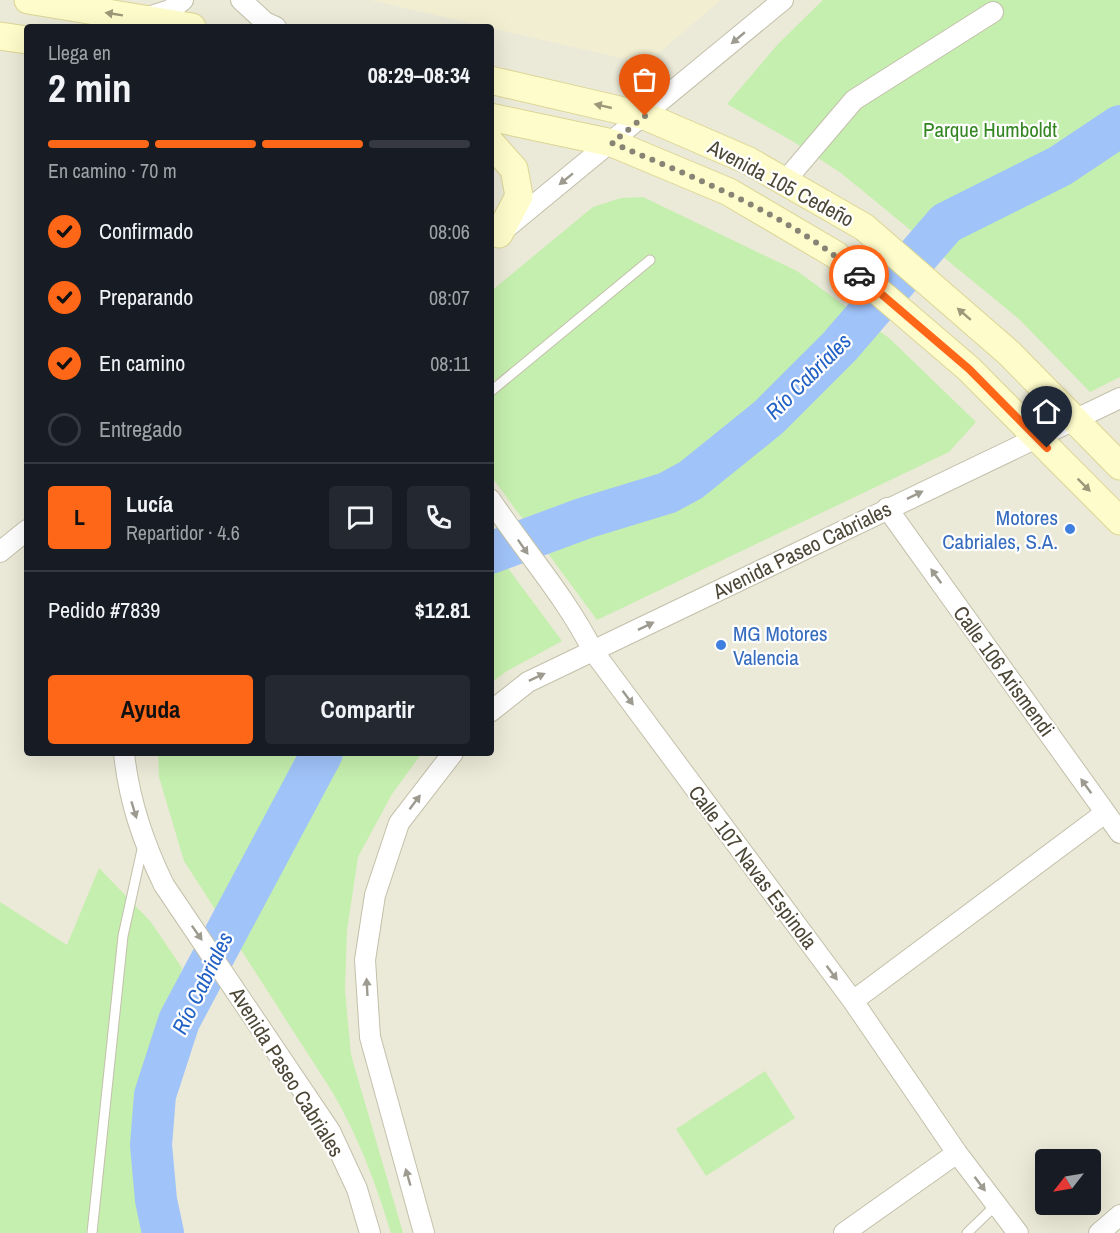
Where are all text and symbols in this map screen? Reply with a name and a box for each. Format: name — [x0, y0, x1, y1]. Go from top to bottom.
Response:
one-way arrow — [104, 9, 123, 18]
one-way arrow — [731, 31, 746, 44]
text: Llega en — [48, 39, 111, 66]
pin — [619, 54, 670, 116]
text: 08:29–08:34 — [368, 60, 470, 90]
text: 2 min — [48, 62, 132, 114]
icon: bag — [628, 63, 661, 96]
one-way arrow — [593, 101, 612, 110]
park label: Parque Humboldt — [923, 115, 1057, 144]
street label: Avenida 105 Cedeño — [702, 132, 859, 234]
text: En camino · 70 m — [48, 157, 177, 184]
one-way arrow — [558, 173, 574, 186]
icon: check — [48, 215, 81, 248]
text: Confirmado — [99, 216, 193, 246]
text: 08:06 — [429, 218, 470, 245]
courier — [829, 245, 889, 305]
icon: car — [843, 259, 876, 292]
icon: check — [48, 281, 81, 314]
text: Preparando — [99, 282, 193, 312]
text: 08:07 — [429, 284, 470, 311]
one-way arrow — [956, 308, 972, 321]
water label: Río Cabriales — [758, 326, 858, 426]
icon: check — [48, 347, 81, 380]
text: En camino — [99, 348, 185, 378]
text: 08:11 — [430, 350, 470, 377]
pin — [1021, 386, 1072, 448]
icon: home — [1030, 395, 1063, 428]
text: Entregado — [99, 414, 182, 444]
one-way arrow — [1077, 478, 1091, 492]
button: chat — [329, 486, 392, 549]
button: phone — [407, 486, 470, 549]
text: Lucía — [126, 489, 173, 519]
one-way arrow — [907, 490, 924, 499]
street label: Avenida Paseo Cabriales — [707, 494, 896, 606]
text: L — [74, 502, 85, 532]
place label: Motores Cabriales, S.A. — [942, 503, 1058, 556]
text: Repartidor · 4.6 — [126, 519, 240, 546]
marker: Motores Cabriales, S.A. — [1063, 522, 1077, 536]
one-way arrow — [517, 539, 529, 555]
one-way arrow — [930, 569, 942, 584]
text: Pedido #7839 — [48, 595, 160, 625]
text: $12.81 — [415, 595, 470, 625]
street label: Calle 106 Arismendi — [947, 600, 1061, 742]
place label: MG Motores Valencia — [733, 619, 828, 672]
one-way arrow — [637, 621, 654, 630]
marker: MG Motores Valencia — [714, 638, 728, 652]
one-way arrow — [529, 673, 546, 682]
button: Ayuda — [48, 675, 253, 744]
button: Compartir — [265, 675, 470, 744]
one-way arrow — [622, 690, 634, 706]
one-way arrow — [1080, 778, 1092, 794]
street label: Calle 107 Navas Espinola — [682, 779, 824, 955]
one-way arrow — [409, 794, 421, 810]
one-way arrow — [130, 801, 139, 819]
one-way arrow — [191, 925, 203, 941]
water label: Río Cabriales — [164, 927, 240, 1039]
one-way arrow — [826, 964, 838, 980]
one-way arrow — [362, 977, 372, 996]
street label: Avenida Paseo Cabriales — [223, 981, 351, 1162]
north arrow — [1035, 1149, 1101, 1215]
map controls — [1035, 1149, 1101, 1215]
one-way arrow — [403, 1168, 412, 1186]
one-way arrow — [974, 1175, 986, 1191]

